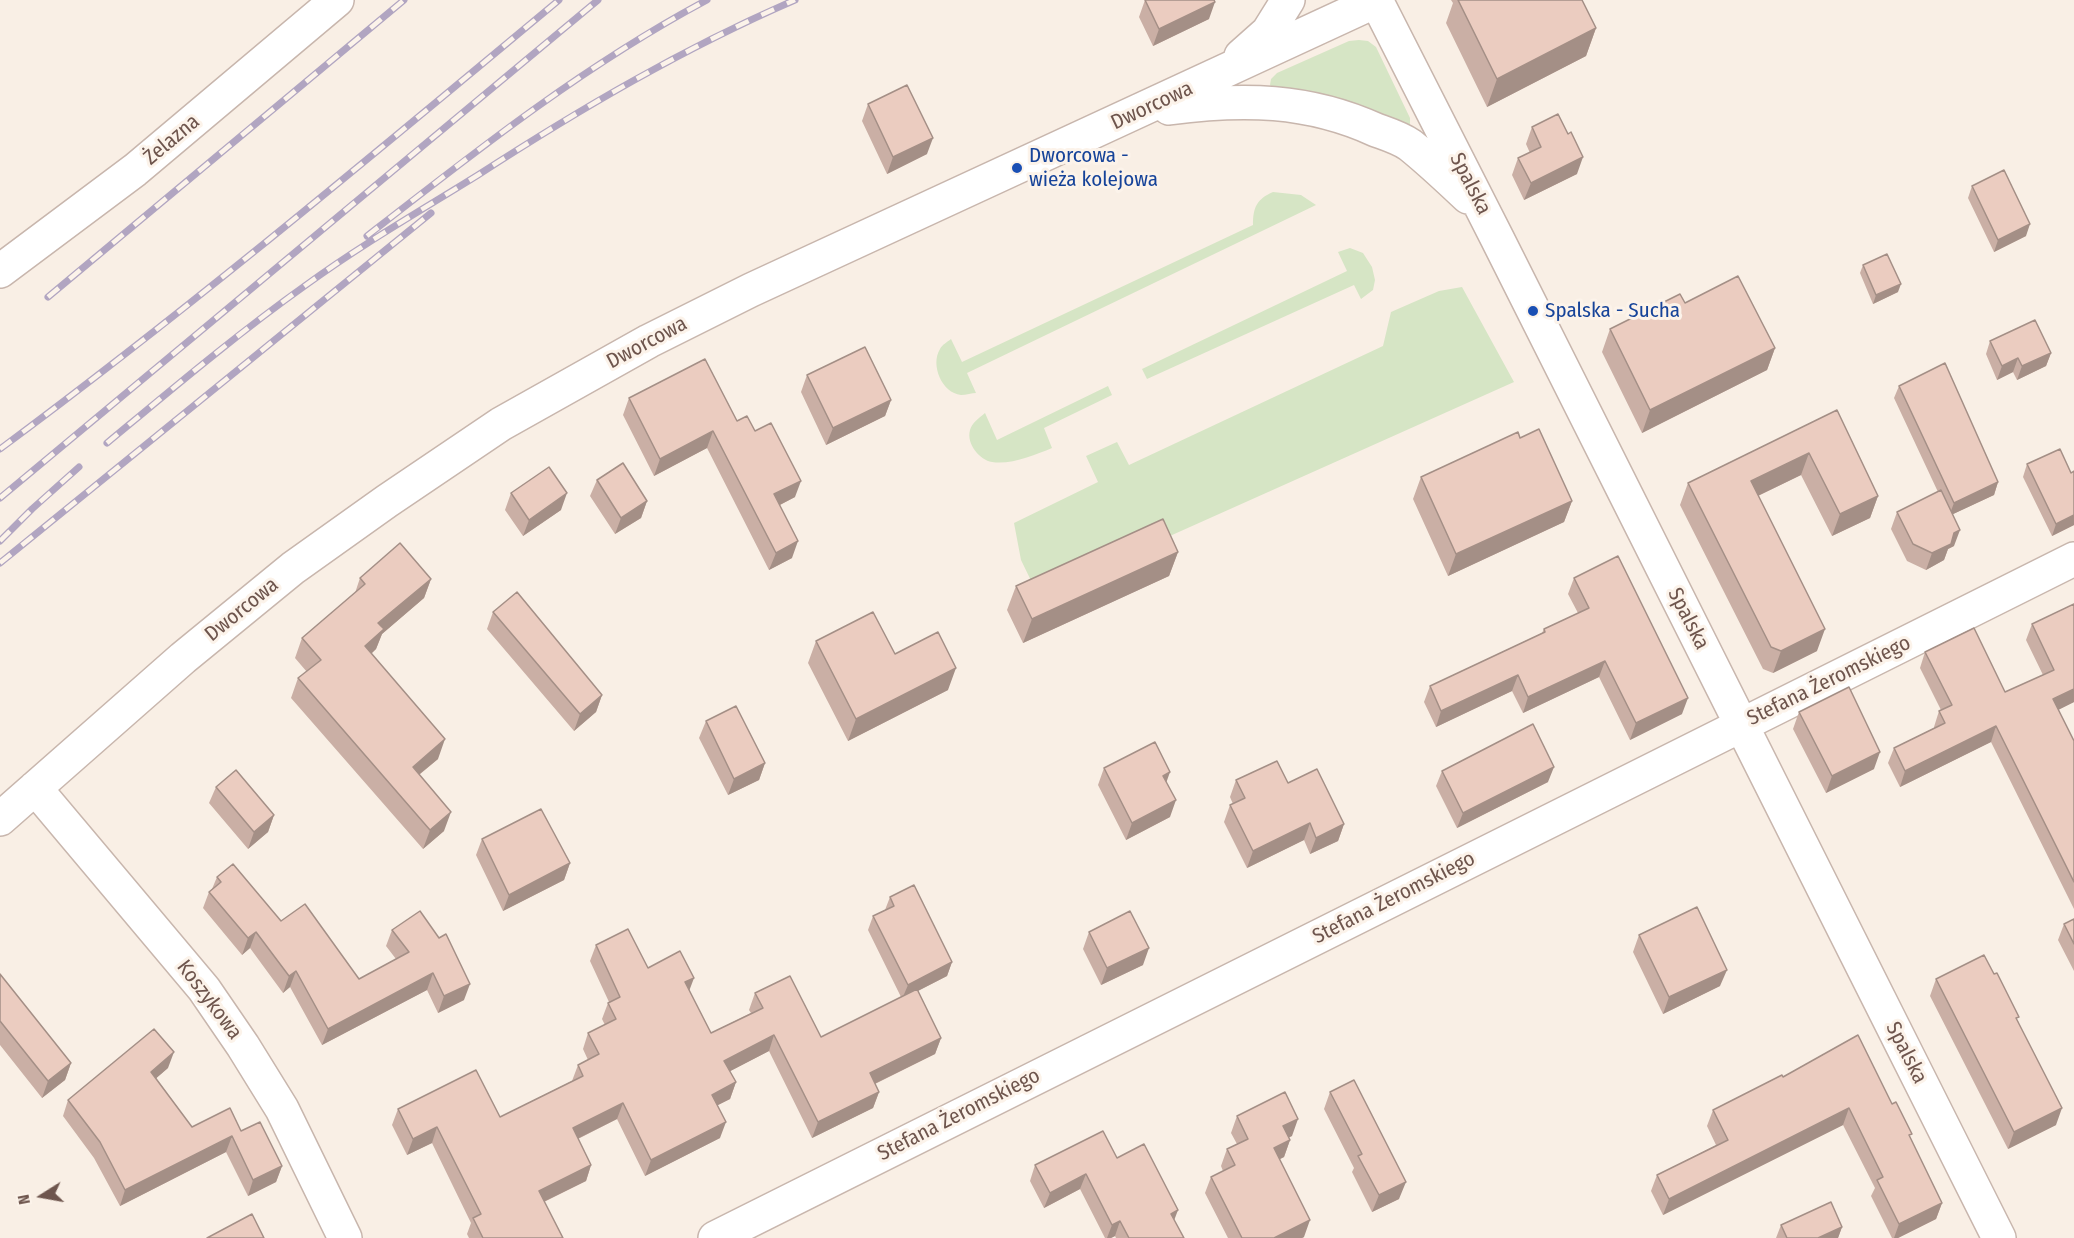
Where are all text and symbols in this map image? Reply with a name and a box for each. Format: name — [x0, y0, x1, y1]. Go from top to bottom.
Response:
street label: Dworcowa — [1107, 76, 1197, 136]
street label: Żelazna — [139, 109, 205, 171]
place label: Dworcowa - wieża kolejowa — [1029, 143, 1158, 193]
street label: Spalska — [1444, 149, 1496, 219]
marker: Dworcowa - wieża kolejowa — [1010, 161, 1024, 175]
place label: Spalska - Sucha — [1545, 298, 1680, 324]
marker: Spalska - Sucha — [1526, 304, 1540, 318]
street label: Dworcowa — [603, 311, 691, 375]
street label: Dworcowa — [200, 573, 284, 647]
street label: Spalska — [1662, 584, 1714, 654]
street label: Stefana Żeromskiego — [1743, 631, 1915, 731]
street label: Stefana Żeromskiego — [1309, 846, 1479, 950]
street label: Koszykowa — [171, 955, 247, 1045]
street label: Spalska — [1880, 1018, 1932, 1088]
street label: Stefana Żeromskiego — [874, 1063, 1044, 1167]
north arrow — [12, 1166, 72, 1226]
text: N — [14, 1193, 34, 1206]

